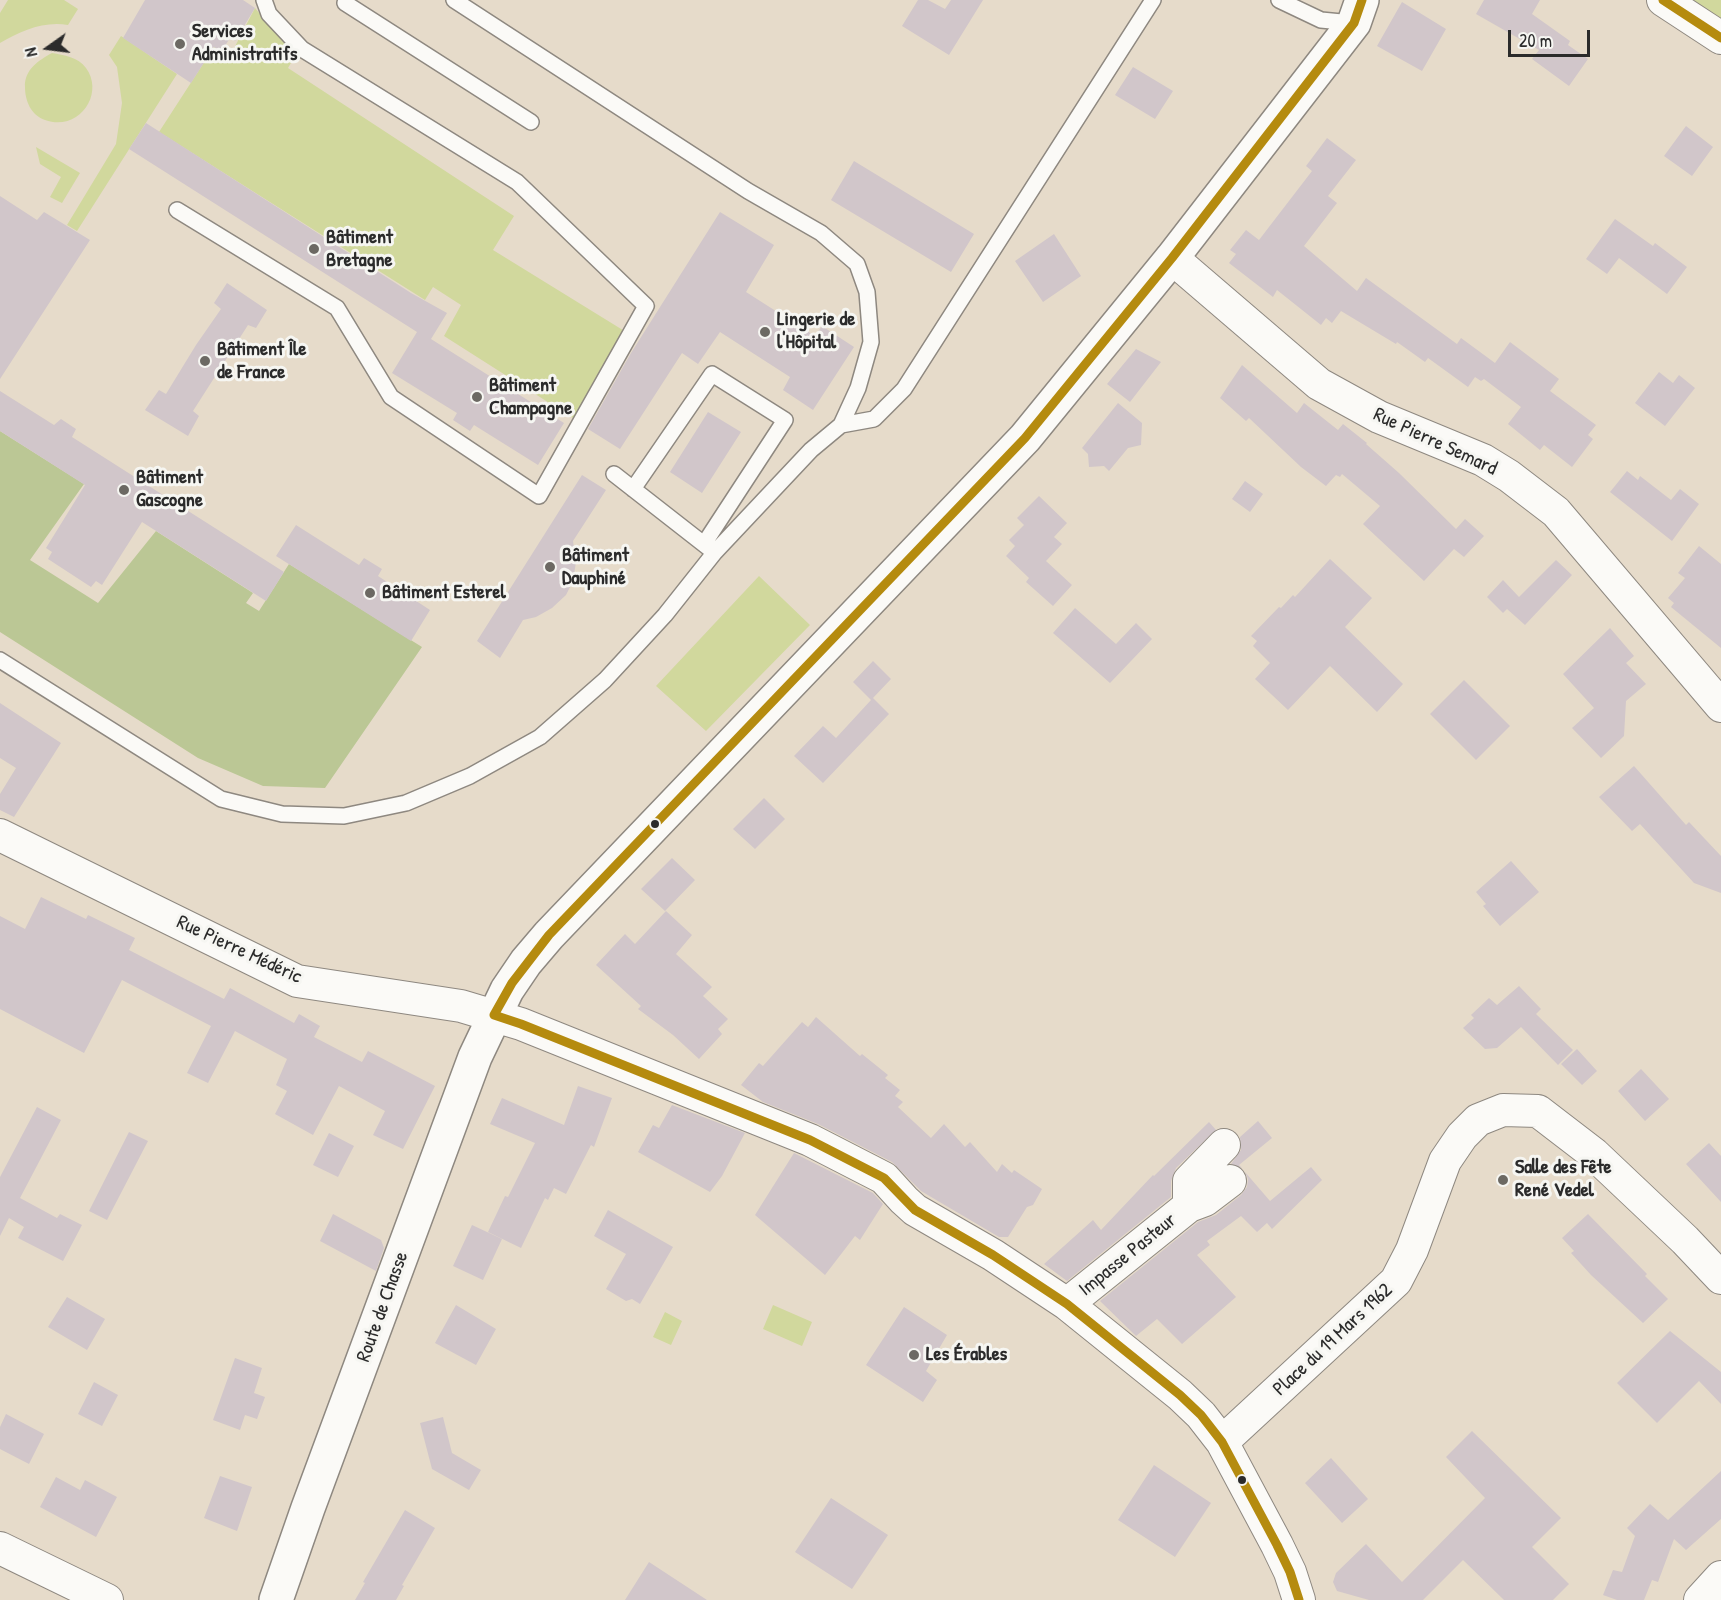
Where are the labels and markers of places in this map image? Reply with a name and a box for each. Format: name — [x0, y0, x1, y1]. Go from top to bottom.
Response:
place label: Services Administratifs — [192, 20, 298, 67]
marker: Services Administratifs — [173, 37, 187, 51]
place label: Bâtiment Bretagne — [326, 226, 393, 273]
marker: Bâtiment Bretagne — [307, 242, 321, 256]
place label: Lingerie de l'Hôpital — [777, 308, 855, 355]
marker: Lingerie de l'Hôpital — [758, 325, 772, 339]
place label: Bâtiment Île de France — [217, 338, 306, 385]
marker: Bâtiment Île de France — [198, 354, 212, 368]
place label: Bâtiment Champagne — [489, 374, 572, 421]
marker: Bâtiment Champagne — [470, 390, 484, 404]
place label: Bâtiment Gascogne — [136, 466, 203, 513]
marker: Bâtiment Gascogne — [117, 483, 131, 497]
place label: Bâtiment Dauphiné — [562, 544, 629, 591]
marker: Bâtiment Dauphiné — [543, 560, 557, 574]
place label: Bâtiment Esterel — [382, 581, 506, 605]
marker: Bâtiment Esterel — [363, 586, 377, 600]
unlabelled marker — [649, 818, 661, 830]
place label: Salle des Fête René Vedel — [1515, 1156, 1612, 1203]
marker: Salle des Fête René Vedel — [1496, 1173, 1510, 1187]
place label: Les Érables — [926, 1343, 1007, 1367]
marker: Les Érables — [907, 1348, 921, 1362]
unlabelled marker — [1236, 1474, 1248, 1486]

